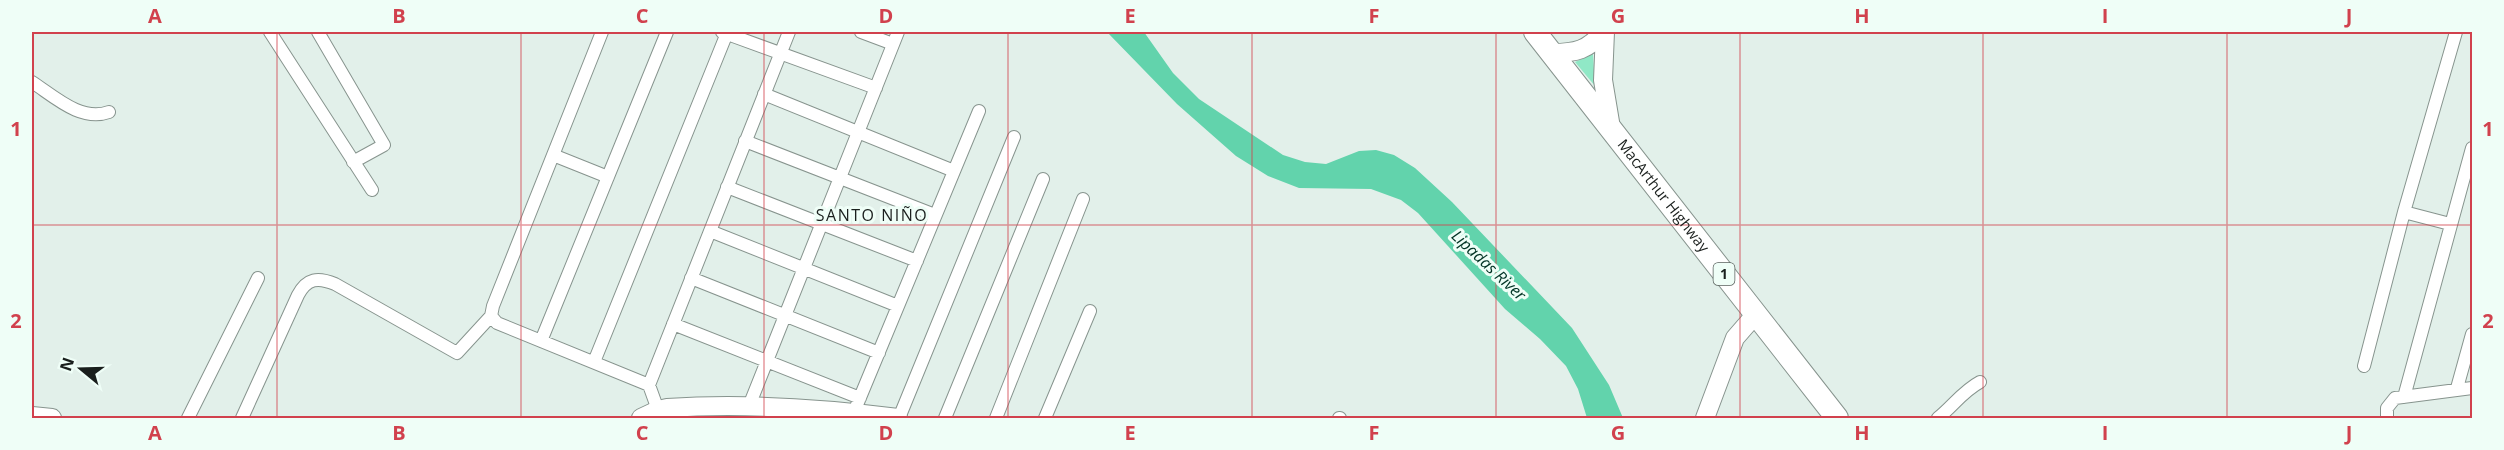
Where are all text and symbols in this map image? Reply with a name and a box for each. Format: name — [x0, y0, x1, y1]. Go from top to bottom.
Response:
text: A — [148, 2, 162, 29]
text: B — [392, 2, 406, 29]
text: C — [636, 2, 649, 29]
text: D — [879, 2, 893, 29]
text: E — [1124, 2, 1136, 29]
text: F — [1369, 2, 1379, 29]
text: G — [1611, 2, 1625, 29]
text: H — [1854, 2, 1870, 29]
text: I — [2102, 2, 2108, 29]
text: J — [2344, 2, 2352, 29]
text: 1 — [10, 115, 22, 142]
text: 1 — [2482, 115, 2494, 142]
street label: MacArthur Highway — [1614, 135, 1715, 256]
district label: SANTO NIÑO — [816, 204, 928, 226]
water label: Lipadas River — [1447, 225, 1531, 306]
road number: 1 — [1714, 263, 1734, 285]
text: 2 — [10, 307, 22, 334]
text: 2 — [2482, 307, 2494, 334]
north arrow — [51, 339, 111, 399]
text: N — [54, 354, 79, 374]
text: A — [148, 419, 162, 446]
text: B — [392, 419, 406, 446]
text: C — [636, 419, 649, 446]
text: D — [879, 419, 893, 446]
text: E — [1124, 419, 1136, 446]
text: F — [1369, 419, 1379, 446]
text: G — [1611, 419, 1625, 446]
text: H — [1854, 419, 1870, 446]
text: I — [2102, 419, 2108, 446]
text: J — [2344, 419, 2352, 446]

